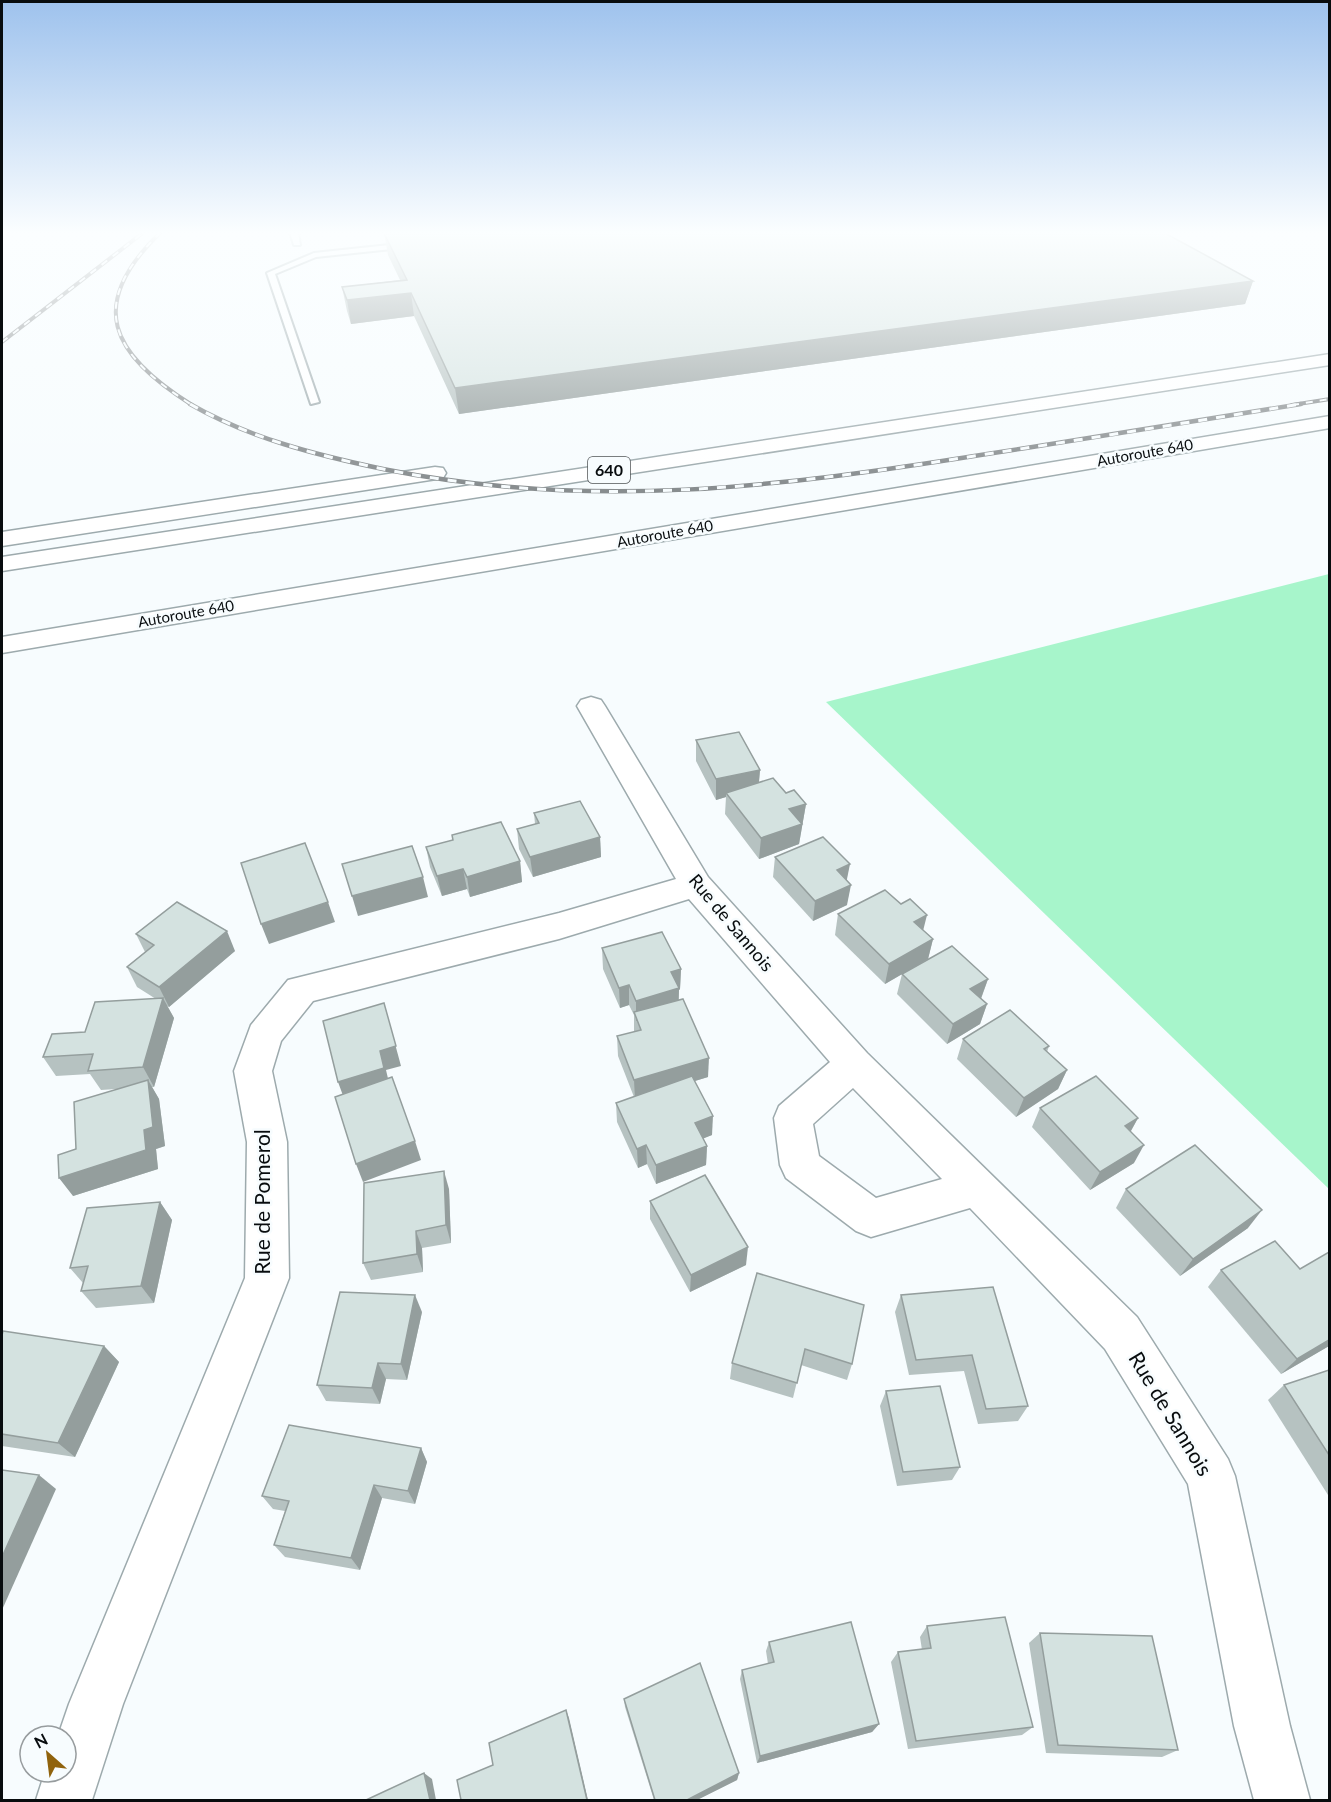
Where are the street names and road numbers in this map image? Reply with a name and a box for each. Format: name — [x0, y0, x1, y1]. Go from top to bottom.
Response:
street label: Autoroute 640 — [1095, 435, 1195, 469]
road number: 640 — [588, 457, 630, 483]
street label: Autoroute 640 — [615, 516, 715, 550]
street label: Autoroute 640 — [136, 596, 236, 630]
street label: Rue de Sannois — [685, 869, 779, 976]
street label: Rue de Pomerol — [249, 1129, 274, 1275]
street label: Rue de Sannois — [1124, 1347, 1218, 1480]

